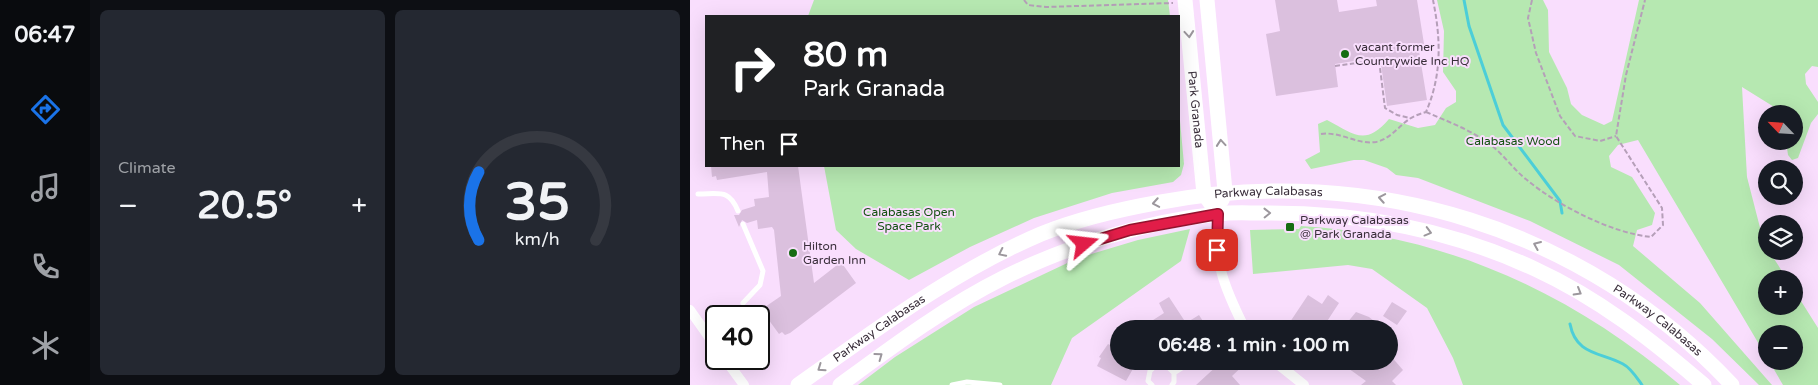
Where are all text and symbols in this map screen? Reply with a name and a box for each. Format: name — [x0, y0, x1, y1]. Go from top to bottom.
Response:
text: 06:47 — [15, 22, 75, 48]
one-way arrow — [1183, 31, 1194, 39]
text: 80 m — [803, 34, 888, 76]
icon: right — [720, 35, 785, 100]
place label: vacant former Countrywide Inc HQ — [1355, 40, 1470, 68]
marker: vacant former Countrywide Inc HQ — [1339, 48, 1351, 60]
street label: Park Granada — [1185, 70, 1206, 149]
text: Park Granada — [803, 76, 945, 102]
icon: directions — [28, 92, 63, 127]
north arrow — [1758, 105, 1802, 150]
map controls — [1758, 105, 1803, 370]
icon: arrive — [775, 130, 803, 158]
text: Then — [720, 133, 765, 155]
park label: Calabasas Wood — [1466, 134, 1560, 148]
one-way arrow — [1216, 138, 1227, 146]
text: Climate — [118, 158, 176, 178]
button: search — [1758, 160, 1803, 205]
icon: music — [28, 170, 63, 205]
text: 35 — [505, 171, 570, 234]
text: 20.5° — [197, 183, 292, 229]
street label: Parkway Calabasas — [1213, 184, 1323, 201]
text: − — [118, 189, 138, 223]
text: + — [351, 189, 367, 223]
one-way arrow — [1378, 194, 1386, 204]
one-way arrow — [1152, 197, 1160, 207]
park label: Calabasas Open Space Park — [863, 205, 955, 233]
one-way arrow — [1264, 208, 1271, 218]
place label: Parkway Calabasas @ Park Granada — [1300, 213, 1409, 241]
button: layers — [1758, 215, 1803, 260]
position arrow — [1057, 217, 1109, 269]
marker: Parkway Calabasas @ Park Granada — [1284, 221, 1296, 233]
one-way arrow — [1423, 226, 1432, 237]
text: km/h — [515, 229, 560, 250]
pin — [1196, 229, 1238, 271]
icon: arrive — [1203, 236, 1231, 264]
place label: Hilton Garden Inn — [803, 239, 866, 267]
one-way arrow — [1533, 241, 1542, 251]
marker: Hilton Garden Inn — [787, 247, 799, 259]
one-way arrow — [998, 247, 1007, 257]
icon: phone — [28, 249, 63, 284]
button: + — [1758, 270, 1803, 315]
street label: Parkway Calabasas — [1611, 281, 1705, 359]
one-way arrow — [1572, 286, 1581, 296]
street label: Parkway Calabasas — [830, 292, 928, 365]
speed limit sign: 40 — [705, 305, 770, 370]
button: − — [1758, 325, 1803, 370]
icon: climate — [28, 328, 63, 363]
text: 06:48 · 1 min · 100 m — [1158, 334, 1350, 356]
one-way arrow — [873, 353, 883, 362]
one-way arrow — [818, 362, 827, 371]

